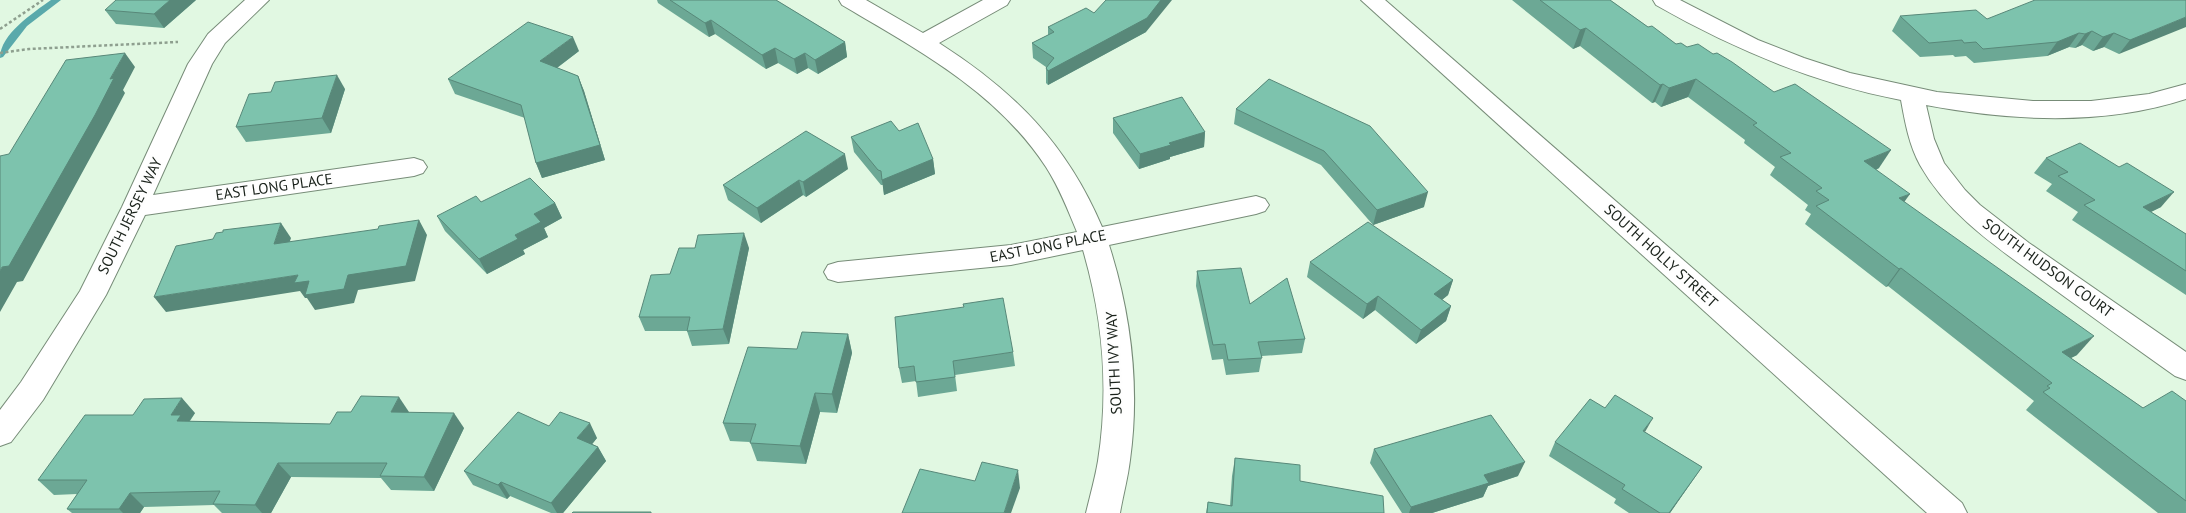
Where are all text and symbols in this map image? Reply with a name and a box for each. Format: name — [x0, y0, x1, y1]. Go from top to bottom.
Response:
street label: SOUTH JERSEY WAY — [93, 154, 166, 277]
street label: EAST LONG PLACE — [214, 169, 334, 204]
street label: SOUTH HOLLY STREET — [1601, 200, 1723, 312]
street label: SOUTH HUDSON COURT — [1979, 214, 2118, 322]
street label: EAST LONG PLACE — [988, 225, 1108, 266]
street label: SOUTH IVY WAY — [1101, 310, 1126, 415]

